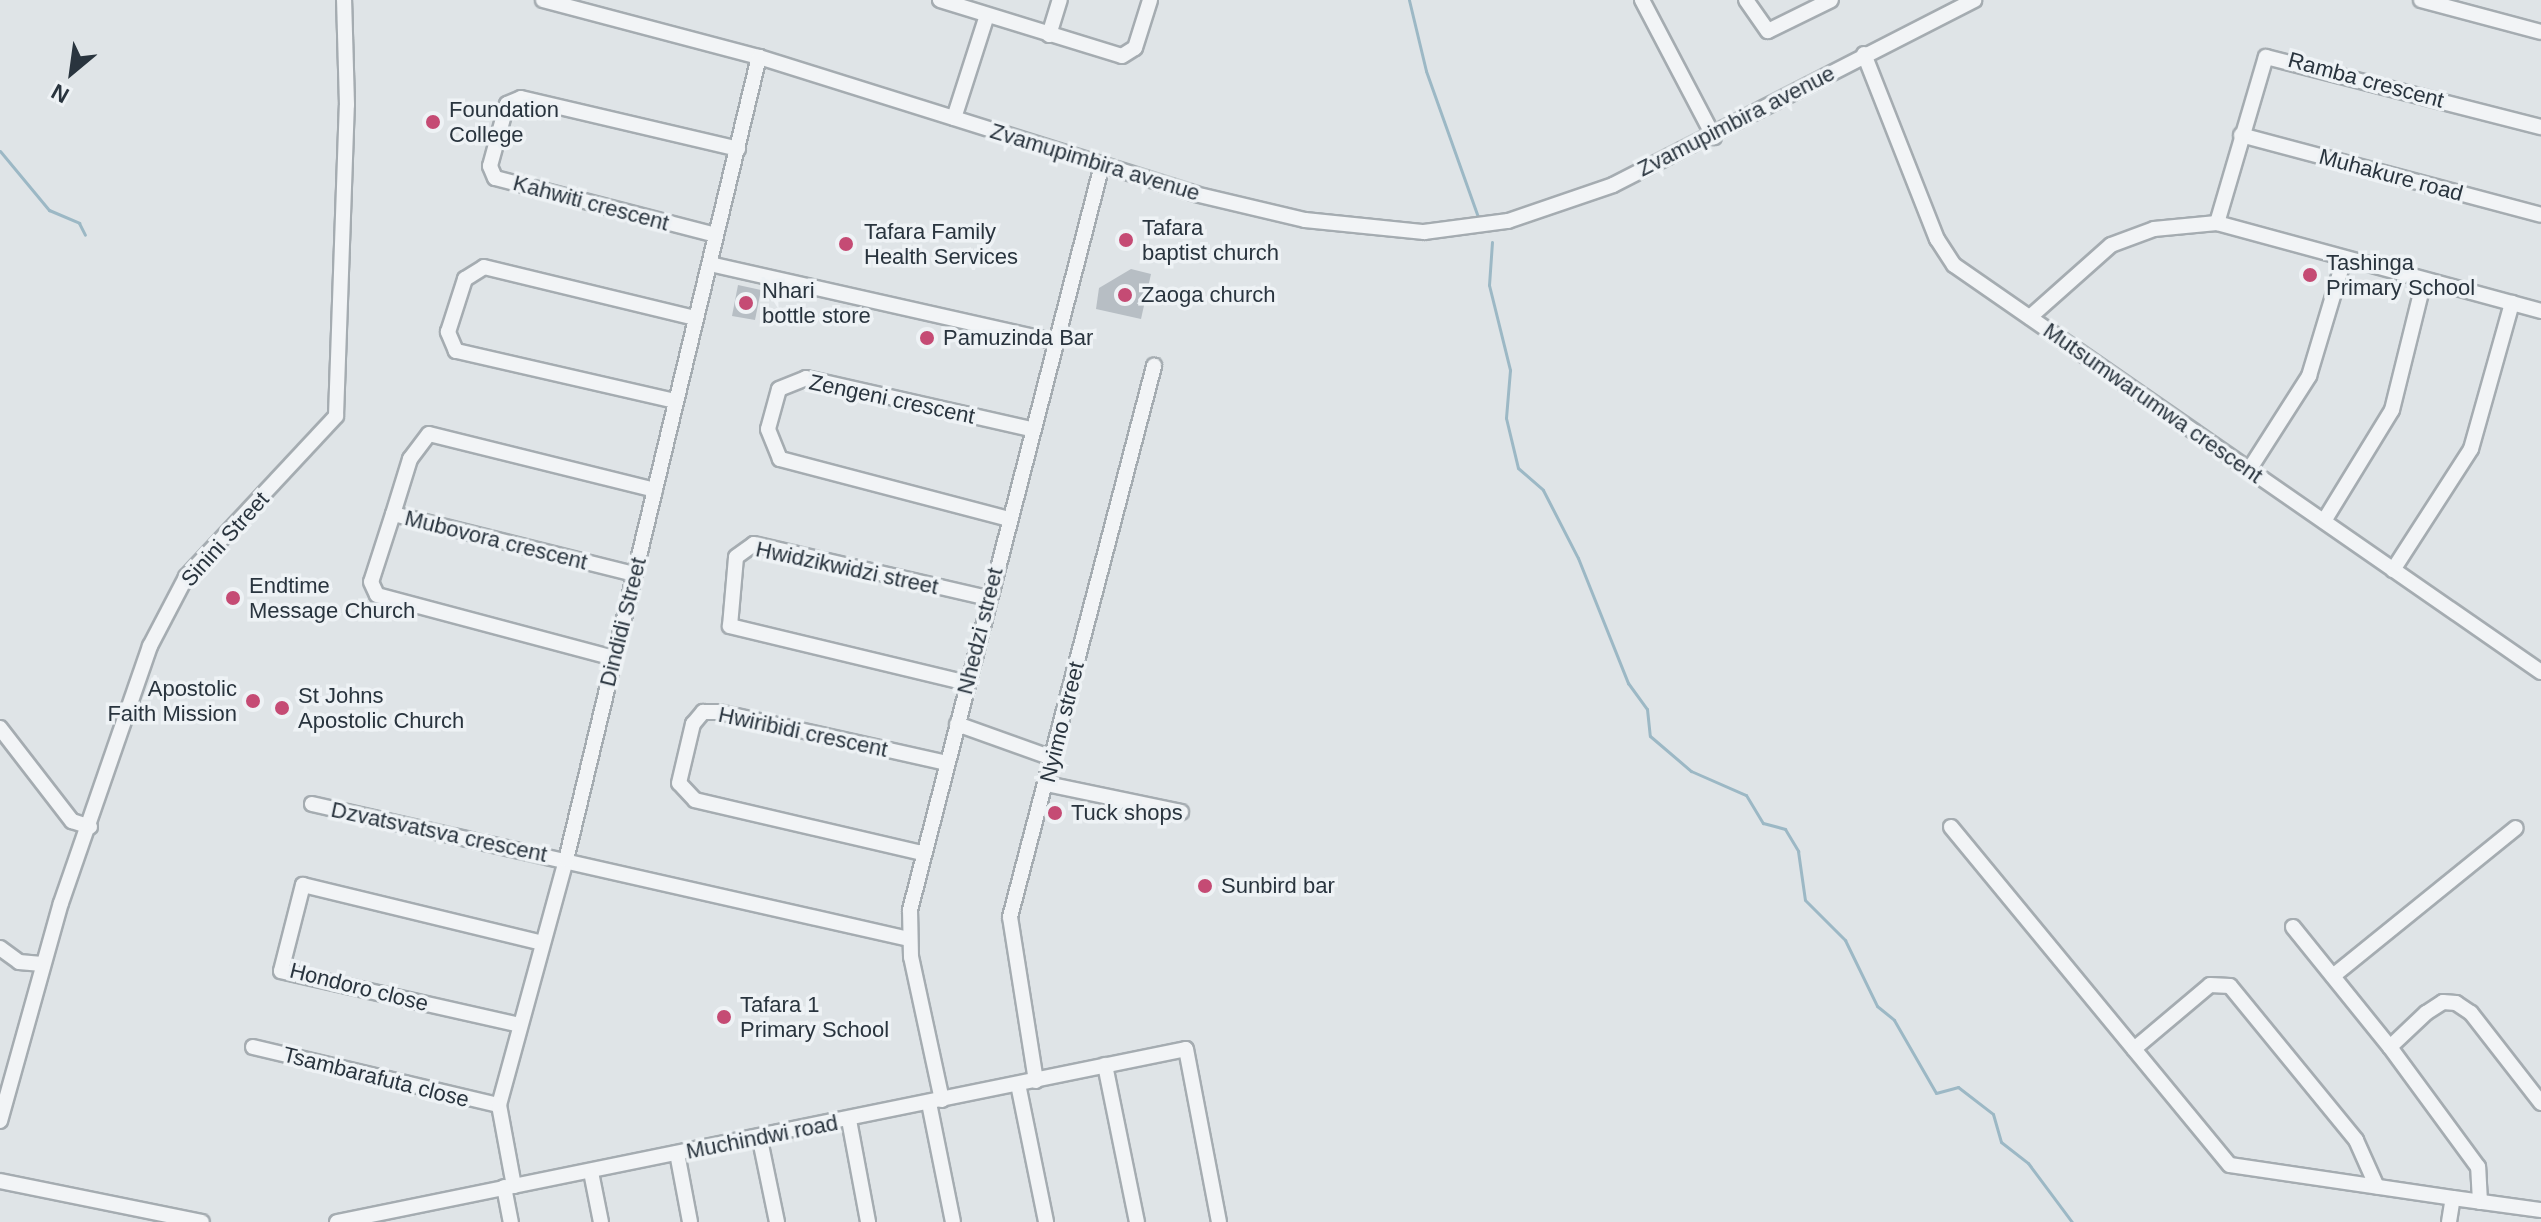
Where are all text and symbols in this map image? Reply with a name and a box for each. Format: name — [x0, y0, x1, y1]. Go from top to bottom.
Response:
north arrow — [32, 32, 112, 112]
street label: Ramba crescent — [2285, 47, 2447, 113]
street label: Zvamupimbira avenue — [1633, 60, 1839, 182]
text: N — [47, 79, 73, 108]
place label: Foundation College — [449, 96, 559, 148]
marker: Foundation College — [424, 113, 442, 131]
street label: Zvamupimbira avenue — [987, 118, 1203, 206]
street label: Muhakure road — [2316, 143, 2466, 207]
street label: Kahwiti crescent — [510, 170, 672, 236]
place label: Tafara baptist church — [1142, 214, 1279, 266]
place label: Tafara Family Health Services — [864, 218, 1018, 270]
marker: Tafara baptist church — [1117, 231, 1135, 249]
marker: Tafara Family Health Services — [835, 233, 857, 255]
place label: Tashinga Primary School — [2326, 249, 2475, 300]
marker: Tashinga Primary School — [2301, 266, 2319, 284]
place label: Nhari bottle store — [762, 277, 871, 328]
place label: Zaoga church — [1141, 282, 1276, 308]
marker: Zaoga church — [1116, 286, 1134, 304]
marker: Nhari bottle store — [737, 294, 755, 312]
street label: Mutsumwarumwa crescent — [2038, 317, 2268, 489]
place label: Pamuzinda Bar — [943, 325, 1093, 351]
marker: Pamuzinda Bar — [918, 329, 936, 347]
street label: Zengeni crescent — [807, 369, 977, 429]
street label: Sinini Street — [176, 486, 274, 592]
street label: Mubovora crescent — [402, 505, 590, 575]
street label: Hwidzikwidzi street — [753, 536, 941, 600]
street label: Dindidi Street — [594, 555, 652, 689]
street label: Nhedzi street — [952, 565, 1008, 697]
place label: Endtime Message Church — [249, 572, 415, 624]
marker: Endtime Message Church — [224, 589, 242, 607]
street label: Nyimo street — [1034, 659, 1090, 785]
place label: Apostolic Faith Mission — [107, 675, 237, 726]
place label: St Johns Apostolic Church — [298, 682, 464, 734]
marker: Apostolic Faith Mission — [244, 692, 262, 710]
marker: St Johns Apostolic Church — [273, 699, 291, 717]
street label: Hwiribidi crescent — [716, 701, 890, 763]
street label: Dzvatsvatsva crescent — [329, 796, 549, 868]
place label: Tuck shops — [1071, 800, 1183, 826]
marker: Tuck shops — [1046, 804, 1064, 822]
place label: Sunbird bar — [1221, 873, 1335, 899]
marker: Sunbird bar — [1196, 877, 1214, 895]
street label: Hondoro close — [287, 957, 431, 1017]
place label: Tafara 1 Primary School — [740, 991, 889, 1042]
marker: Tafara 1 Primary School — [715, 1008, 733, 1026]
street label: Tsambarafuta close — [280, 1041, 472, 1113]
street label: Muchindwi road — [684, 1109, 840, 1165]

